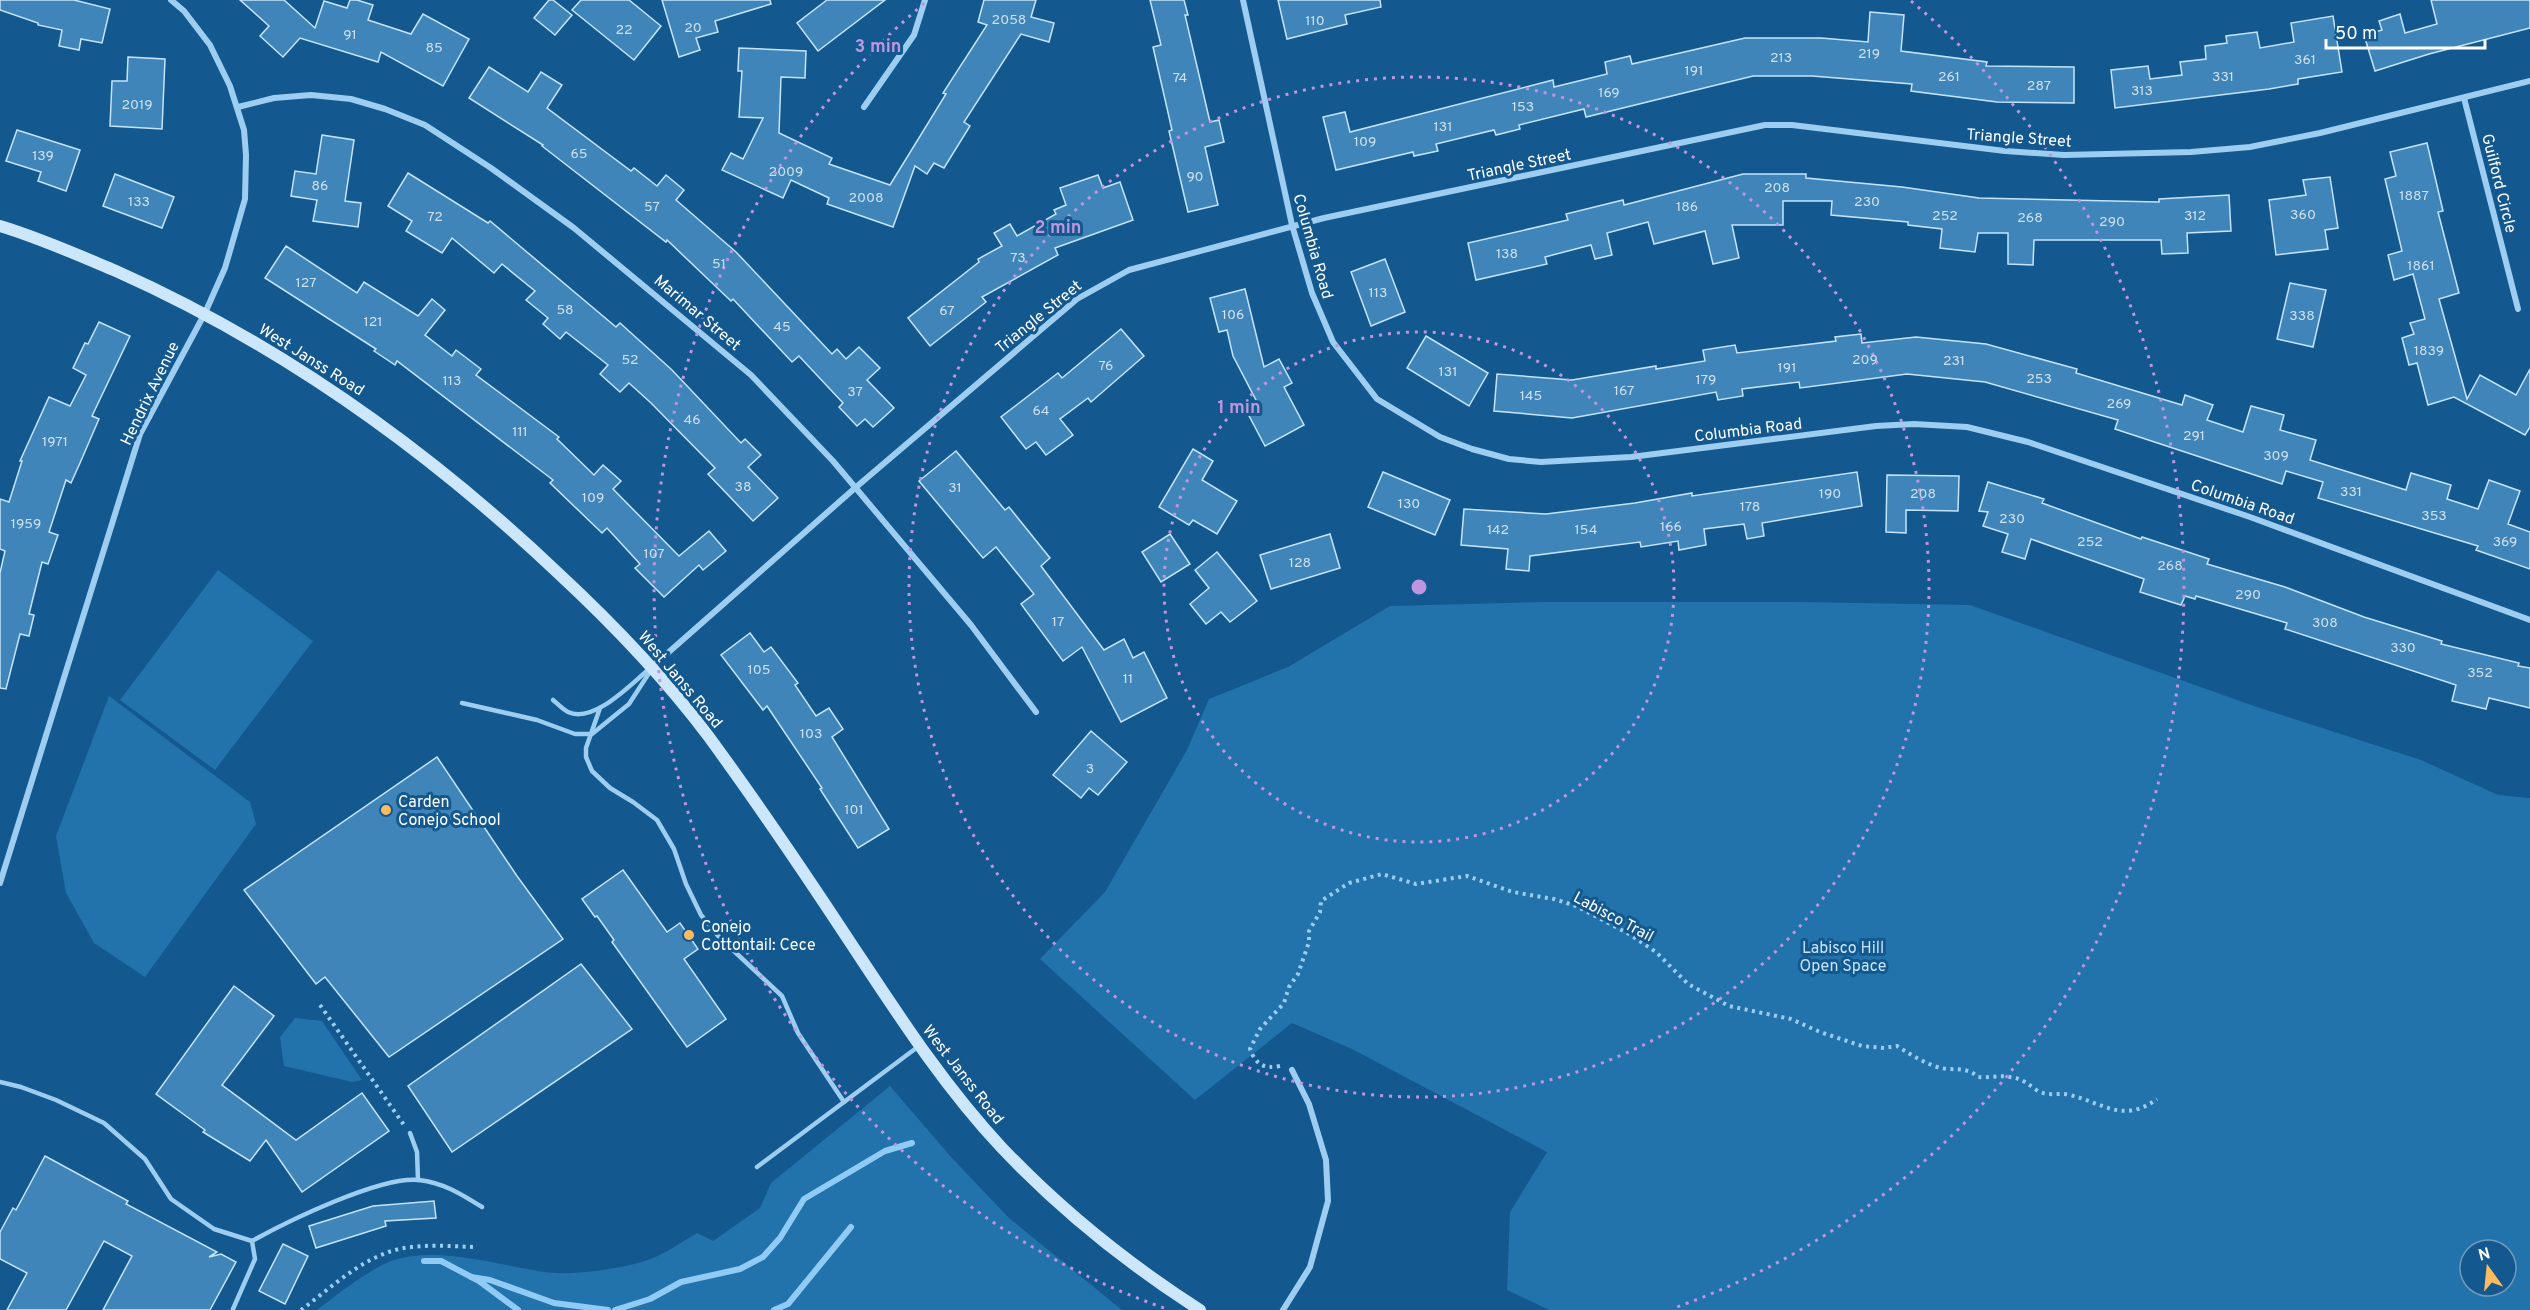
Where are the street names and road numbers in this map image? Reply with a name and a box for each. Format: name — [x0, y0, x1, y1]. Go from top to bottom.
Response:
street label: Triangle Street — [1965, 125, 2072, 153]
street label: Guilford Circle — [2476, 132, 2520, 235]
street label: Triangle Street — [1466, 145, 1573, 187]
street label: Columbia Road — [1288, 192, 1337, 301]
street label: Marimar Street — [649, 271, 744, 356]
street label: Triangle Street — [992, 277, 1087, 359]
street label: West Janss Road — [254, 320, 368, 401]
street label: Hendrix Avenue — [117, 339, 185, 449]
street label: Columbia Road — [1693, 414, 1803, 448]
street label: Columbia Road — [2188, 476, 2297, 530]
street label: West Janss Road — [633, 628, 726, 733]
street label: Labisco Trail — [1569, 888, 1657, 947]
street label: West Janss Road — [917, 1021, 1008, 1129]

